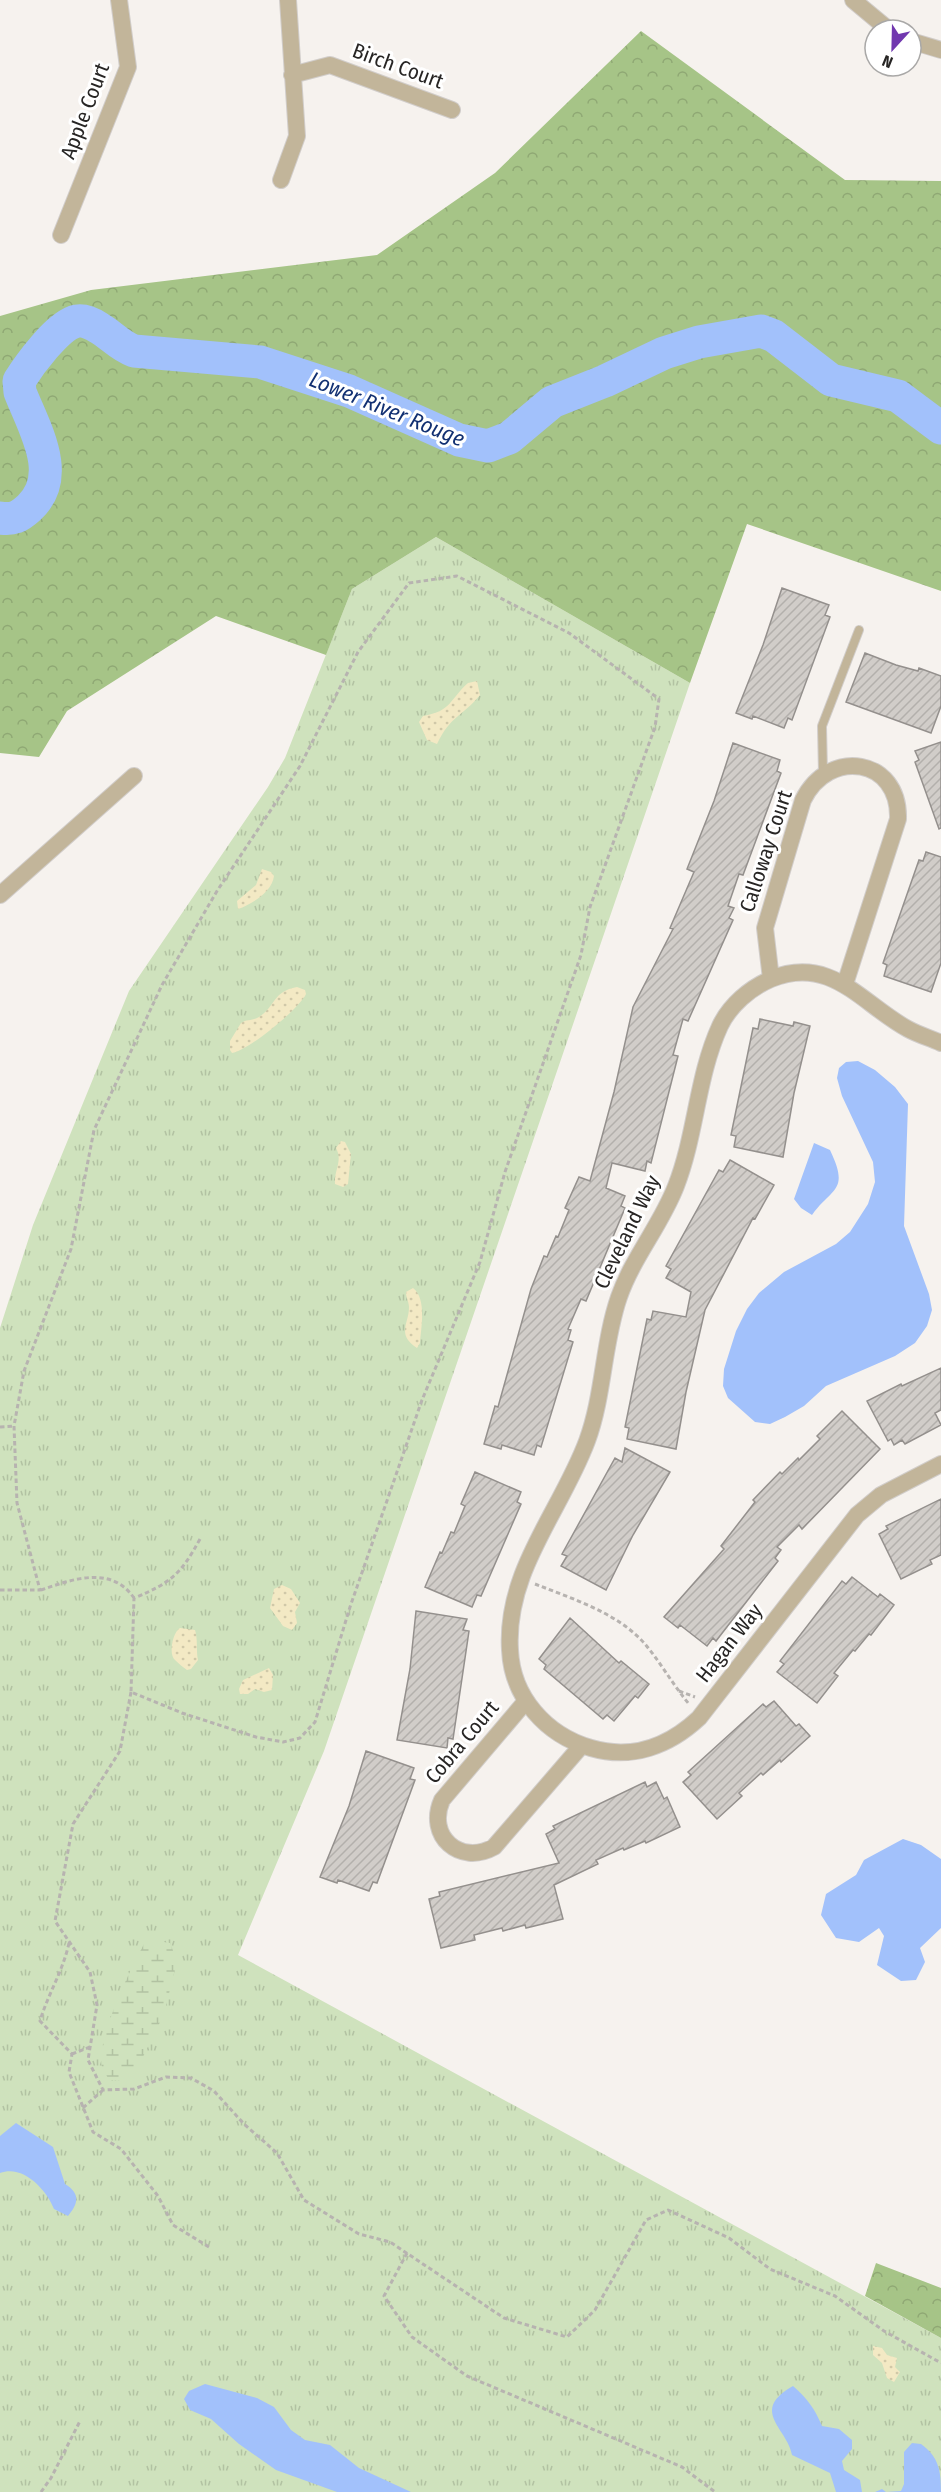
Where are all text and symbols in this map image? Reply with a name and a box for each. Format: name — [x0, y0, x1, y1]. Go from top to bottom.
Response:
north arrow — [863, 18, 923, 78]
street label: Birch Court — [349, 38, 447, 95]
text: N — [880, 51, 896, 72]
street label: Apple Court — [55, 59, 115, 163]
water label: Lower River Rouge — [306, 366, 468, 452]
street label: Calloway Court — [734, 787, 798, 915]
street label: Cleveland Way — [588, 1170, 666, 1293]
street label: Hagan Way — [690, 1598, 768, 1688]
street label: Cobra Court — [420, 1695, 504, 1789]

